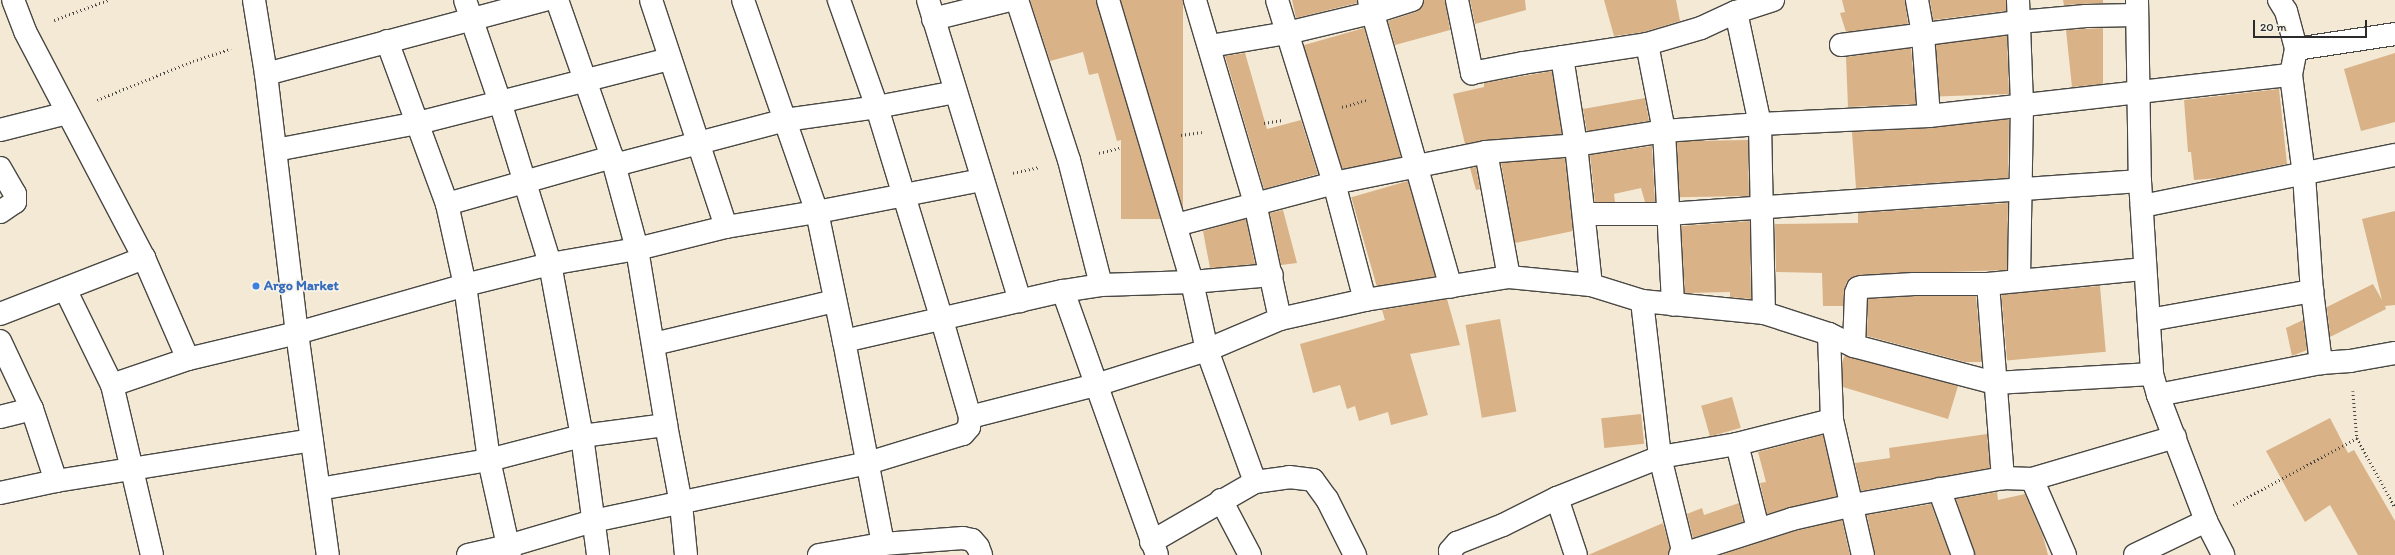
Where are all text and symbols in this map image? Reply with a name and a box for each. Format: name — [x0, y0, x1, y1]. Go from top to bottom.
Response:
scale bar — [2255, 12, 2369, 38]
text: 20 m — [2260, 20, 2287, 34]
place label: Argo Market — [264, 278, 339, 294]
marker: Argo Market — [251, 281, 261, 291]

